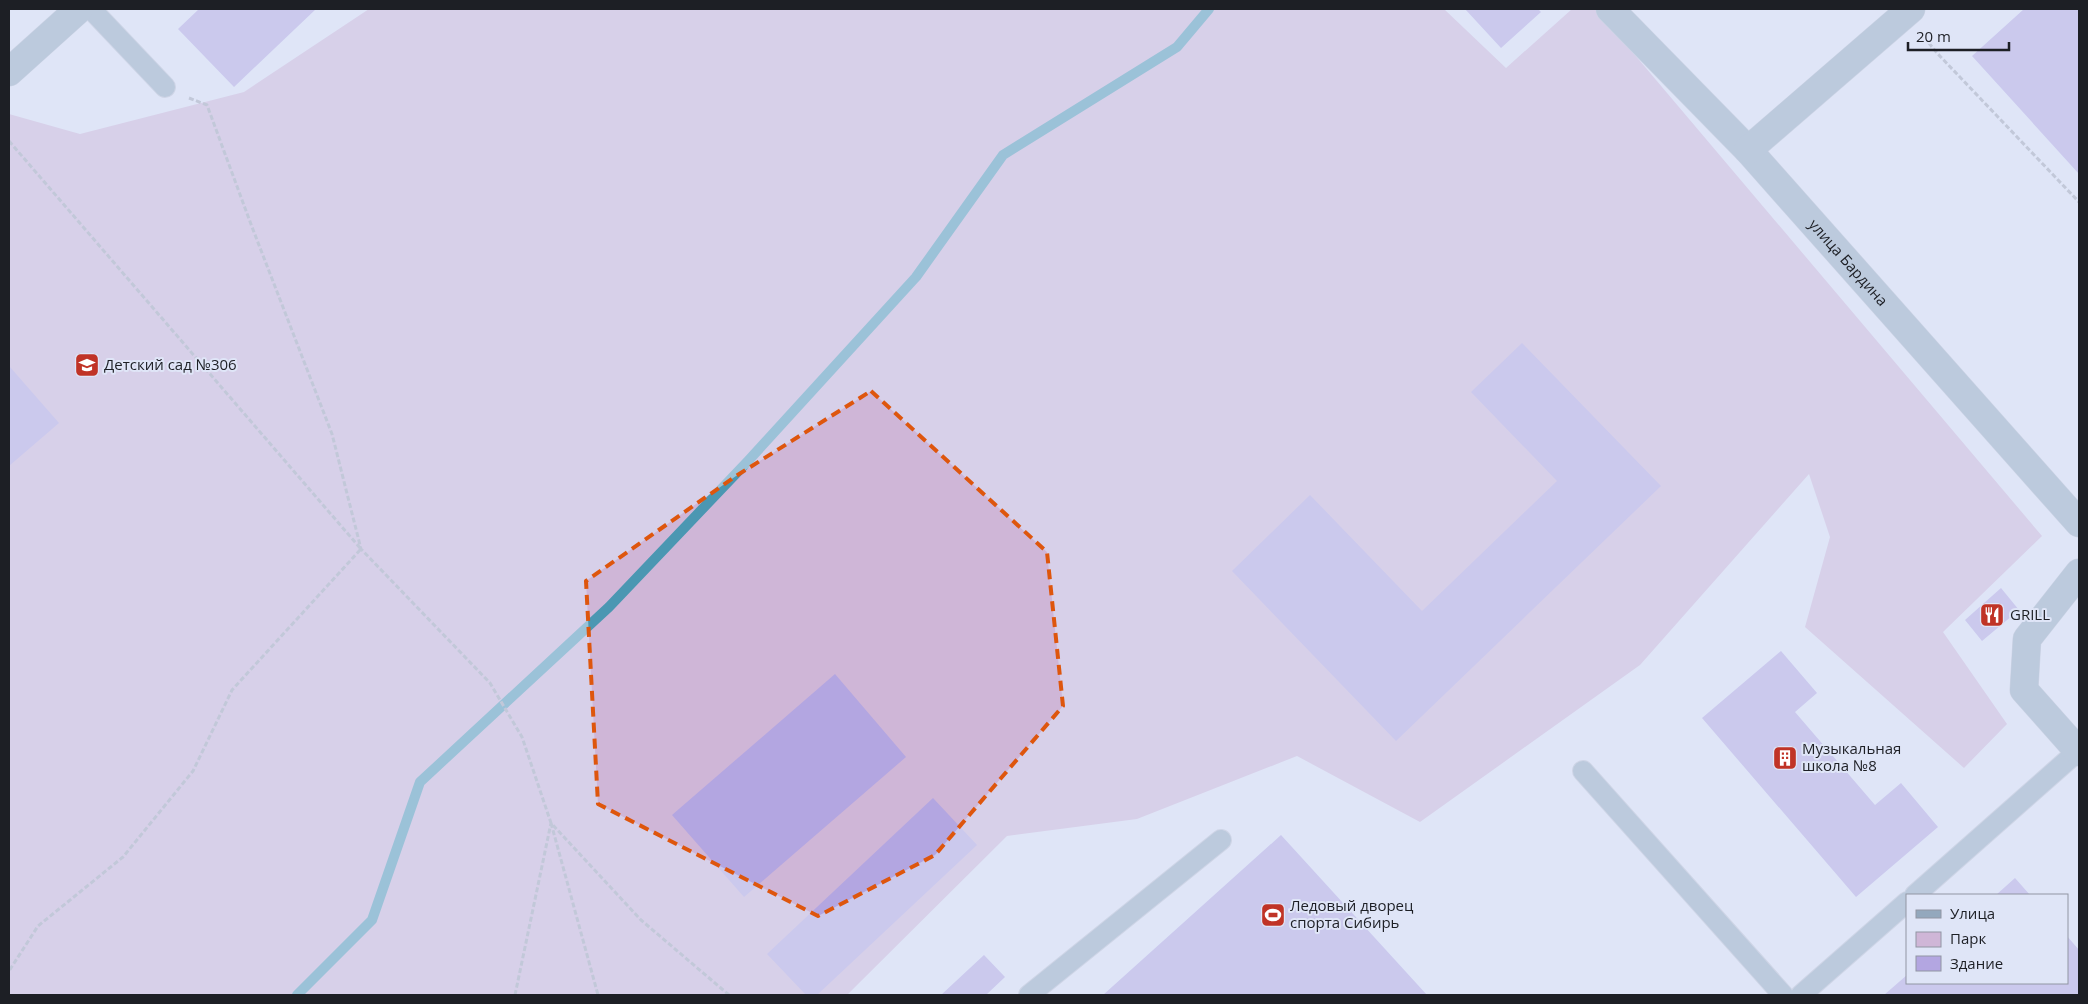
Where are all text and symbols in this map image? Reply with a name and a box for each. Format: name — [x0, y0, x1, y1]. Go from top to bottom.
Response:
scale bar — [1908, 20, 2009, 52]
text: 20 m — [1916, 26, 1951, 46]
street label: улица Бардина — [1805, 214, 1893, 310]
school or university icon: Детский сад №306 — [74, 352, 100, 378]
place label: Детский сад №306 — [104, 354, 237, 374]
restaurant icon: GRILL — [1979, 602, 2005, 628]
place label: GRILL — [2010, 604, 2050, 624]
place label: Музыкальная школа №8 — [1802, 738, 1901, 775]
building icon: Музыкальная школа №8 — [1772, 745, 1798, 771]
legend — [1906, 894, 2068, 984]
place label: Ледовый дворец спорта Сибирь — [1290, 895, 1414, 932]
sports icon: Ледовый дворец спорта Сибирь — [1260, 902, 1286, 928]
text: Улица — [1950, 903, 1995, 923]
text: Парк — [1950, 928, 1986, 948]
text: Здание — [1950, 953, 2003, 973]

